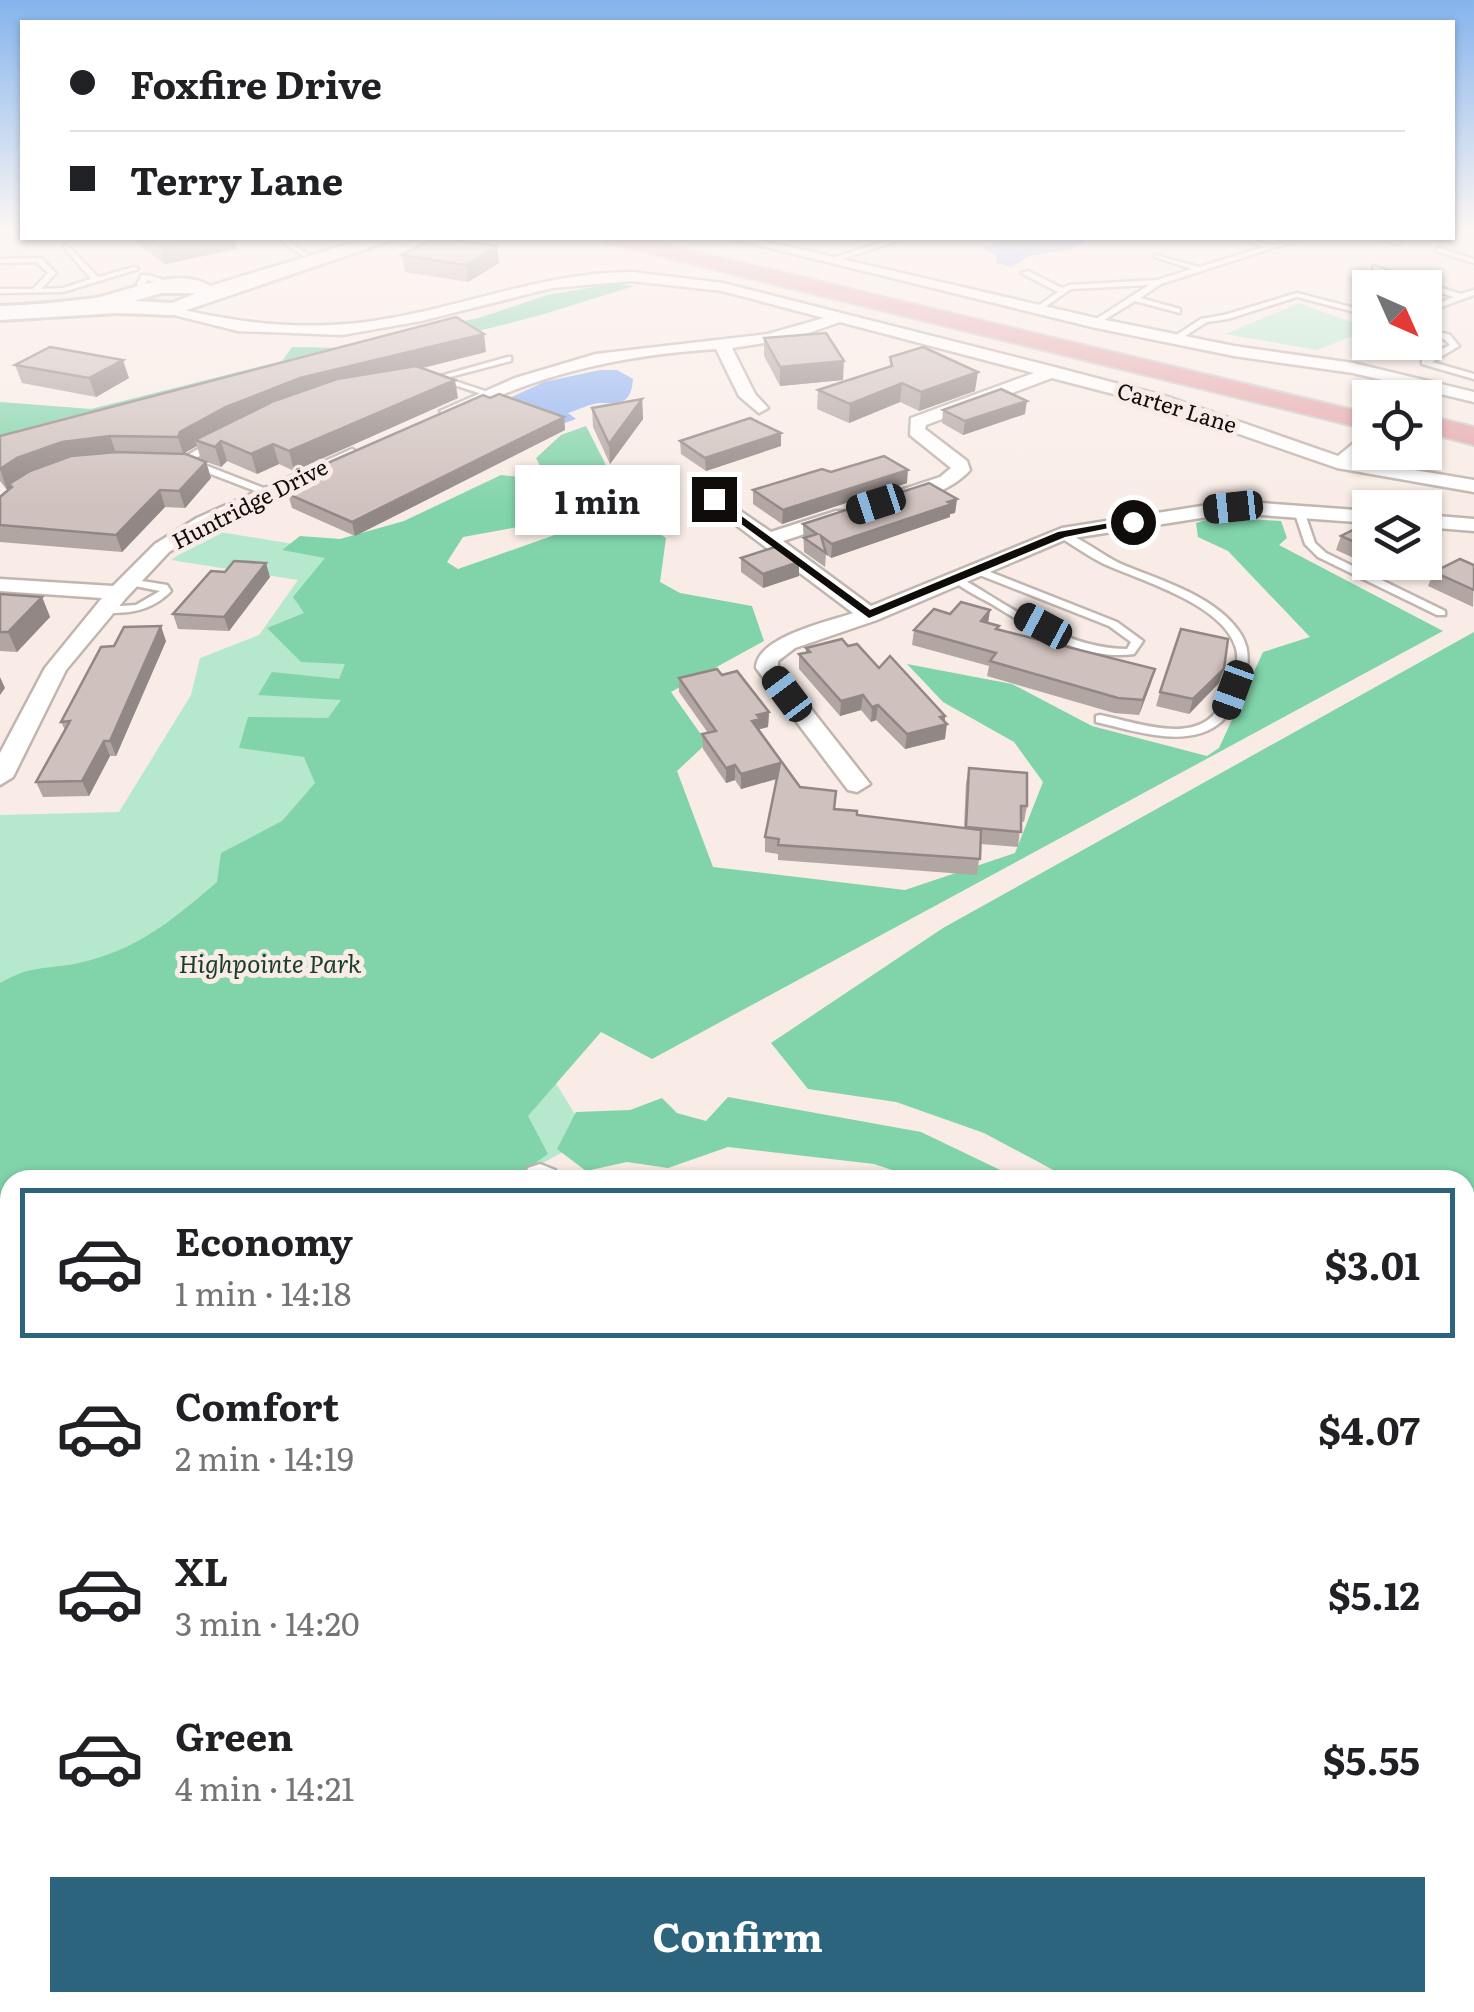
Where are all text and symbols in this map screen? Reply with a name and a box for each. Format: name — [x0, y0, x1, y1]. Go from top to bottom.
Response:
text: Foxfire Drive — [130, 54, 382, 111]
text: Terry Lane — [130, 150, 343, 207]
north arrow — [1352, 270, 1442, 360]
map controls — [1352, 270, 1442, 580]
street label: Carter Lane — [1114, 373, 1241, 440]
button: locate — [1352, 380, 1442, 470]
street label: Huntridge Drive — [166, 449, 333, 556]
callout: 1 min — [514, 464, 679, 534]
text: 1 min — [555, 476, 640, 524]
route end — [692, 477, 737, 522]
car — [843, 480, 909, 528]
car — [1202, 489, 1264, 525]
button: layers — [1352, 490, 1442, 580]
route start — [1111, 500, 1156, 545]
car — [1009, 599, 1077, 653]
car — [1209, 657, 1257, 723]
car — [757, 661, 817, 727]
park label: Highpointe Park — [178, 944, 362, 981]
text: Economy — [175, 1211, 353, 1268]
icon: car — [55, 1218, 145, 1308]
text: $3.01 — [1325, 1235, 1420, 1292]
text: 1 min · 14:18 — [175, 1268, 351, 1316]
text: Comfort — [175, 1376, 339, 1433]
icon: car — [55, 1383, 145, 1473]
text: $4.07 — [1318, 1400, 1420, 1457]
text: 2 min · 14:19 — [175, 1433, 354, 1481]
text: XL — [175, 1541, 228, 1598]
icon: car — [55, 1548, 145, 1638]
text: $5.12 — [1328, 1565, 1420, 1622]
text: 3 min · 14:20 — [175, 1598, 360, 1646]
text: Green — [175, 1706, 293, 1763]
icon: car — [55, 1713, 145, 1803]
text: $5.55 — [1323, 1730, 1420, 1787]
text: 4 min · 14:21 — [175, 1763, 354, 1811]
button: Confirm — [50, 1877, 1425, 1992]

